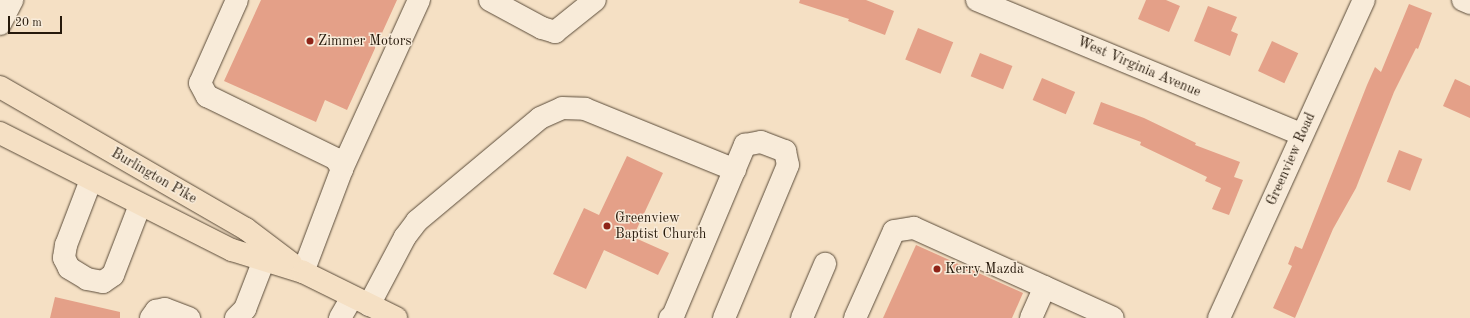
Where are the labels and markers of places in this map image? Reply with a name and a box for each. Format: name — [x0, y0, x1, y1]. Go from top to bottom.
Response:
place label: Zimmer Motors — [318, 33, 412, 49]
marker: Zimmer Motors — [305, 36, 315, 46]
place label: Greenview Baptist Church — [615, 210, 706, 242]
marker: Greenview Baptist Church — [602, 221, 612, 231]
place label: Kerry Mazda — [945, 261, 1024, 277]
marker: Kerry Mazda — [932, 264, 942, 274]

